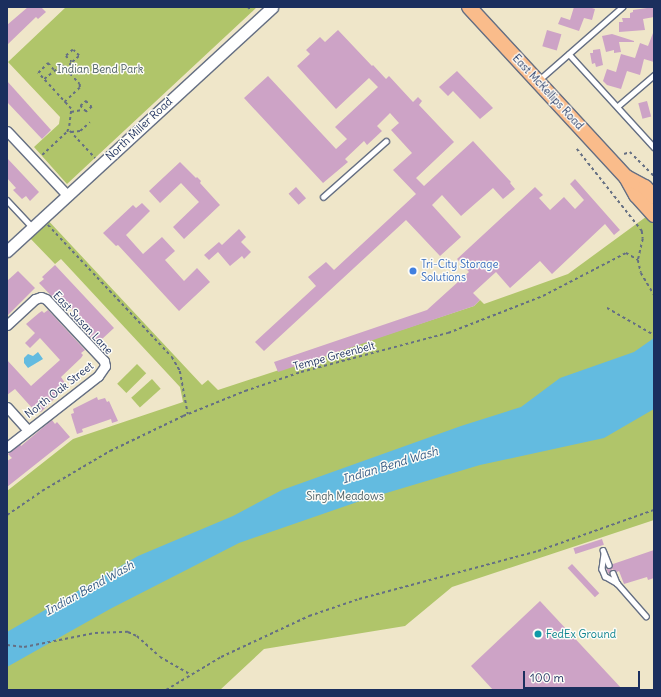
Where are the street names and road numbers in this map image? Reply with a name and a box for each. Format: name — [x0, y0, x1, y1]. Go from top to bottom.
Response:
street label: East McKellips Road — [510, 52, 586, 132]
street label: North Miller Road — [103, 95, 175, 163]
street label: East Susan Lane — [50, 289, 116, 357]
street label: Tempe Greenbelt — [292, 339, 376, 373]
street label: North Oak Street — [22, 359, 96, 421]

